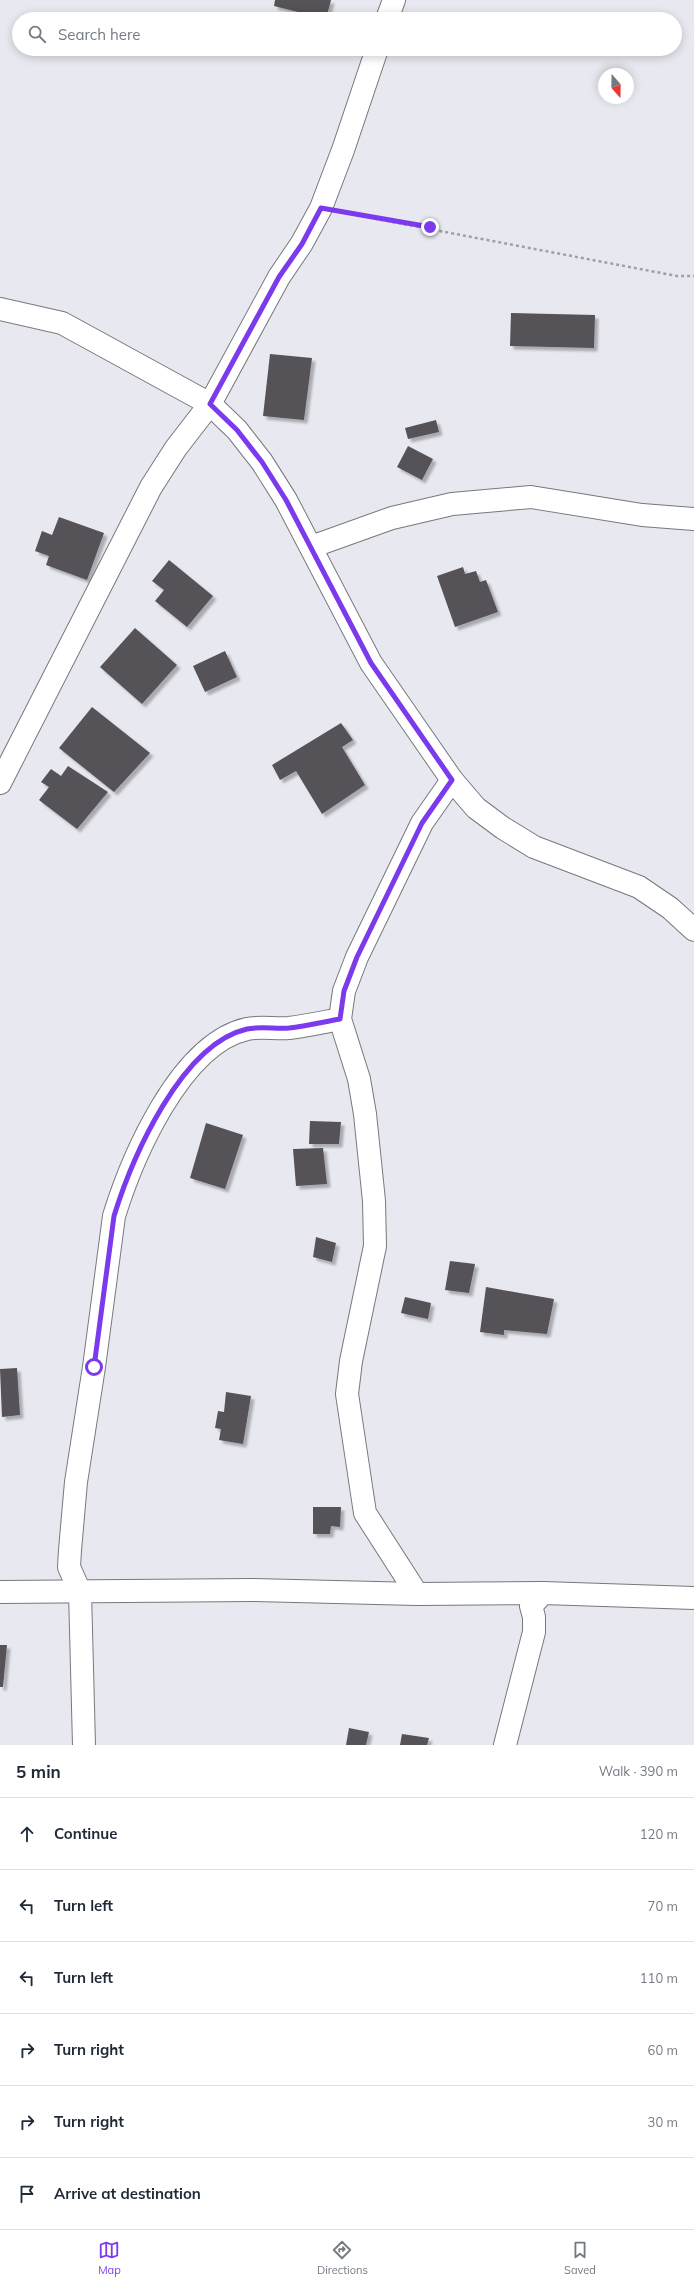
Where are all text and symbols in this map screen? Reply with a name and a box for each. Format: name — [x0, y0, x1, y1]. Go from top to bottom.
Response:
search box — [12, 12, 682, 56]
icon: search — [26, 23, 48, 45]
text: Search here — [58, 25, 140, 44]
north arrow — [598, 68, 634, 104]
route end — [421, 218, 439, 236]
route start — [85, 1358, 103, 1376]
text: 5 min — [16, 1761, 61, 1782]
text: Walk · 390 m — [599, 1763, 678, 1779]
icon: ahead — [16, 1823, 38, 1845]
text: Continue — [54, 1824, 117, 1843]
text: 120 m — [640, 1826, 678, 1842]
icon: left — [16, 1895, 38, 1917]
text: Turn left — [54, 1896, 113, 1915]
text: 70 m — [648, 1898, 678, 1914]
icon: left — [16, 1967, 38, 1989]
text: Turn left — [54, 1968, 113, 1987]
text: 110 m — [640, 1970, 678, 1986]
icon: right — [16, 2039, 38, 2061]
text: Turn right — [54, 2040, 124, 2059]
text: 60 m — [648, 2042, 678, 2058]
icon: right — [16, 2111, 38, 2133]
text: Turn right — [54, 2112, 124, 2131]
text: 30 m — [648, 2114, 678, 2130]
icon: arrive — [16, 2183, 38, 2205]
text: Arrive at destination — [54, 2184, 201, 2203]
tab: Map — [98, 2239, 121, 2277]
tab: Directions — [317, 2239, 368, 2277]
tab: Saved — [564, 2239, 596, 2277]

